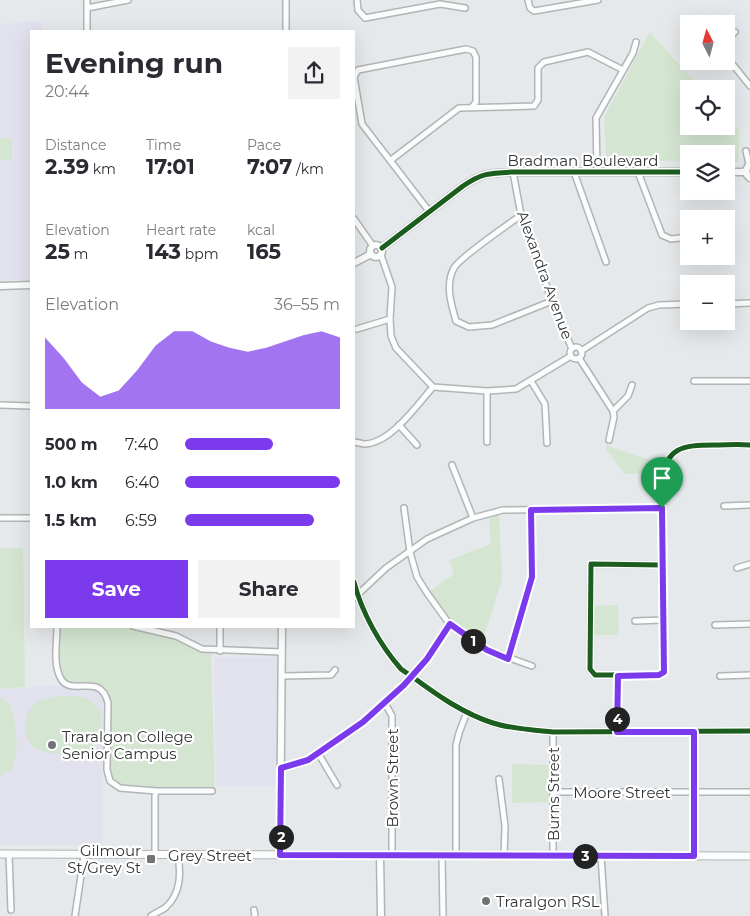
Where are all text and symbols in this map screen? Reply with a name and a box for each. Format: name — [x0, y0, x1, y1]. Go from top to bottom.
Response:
north arrow — [680, 15, 735, 70]
map controls — [680, 15, 735, 330]
text: Evening run — [45, 46, 223, 80]
button: share — [288, 47, 340, 99]
button: locate — [680, 80, 735, 135]
text: 20:44 — [45, 82, 89, 101]
text: Distance — [45, 136, 107, 154]
text: Time — [146, 136, 181, 154]
text: Pace — [247, 136, 281, 154]
button: layers — [680, 145, 735, 200]
street label: Bradman Boulevard — [508, 151, 659, 170]
text: 2.39 — [45, 154, 89, 179]
text: 17:01 — [146, 154, 195, 179]
text: 7:07 — [247, 154, 292, 179]
text: km — [89, 160, 116, 178]
text: /km — [292, 160, 324, 178]
street label: Alexandra Avenue — [513, 208, 577, 342]
button: + — [680, 210, 735, 265]
text: Elevation — [45, 221, 110, 239]
text: Heart rate — [146, 221, 216, 239]
text: kcal — [247, 221, 275, 239]
text: 25 — [45, 239, 70, 264]
text: 143 — [146, 239, 181, 264]
text: 165 — [247, 239, 281, 264]
text: m — [70, 245, 88, 263]
text: bpm — [181, 245, 219, 263]
button: − — [680, 275, 735, 330]
text: Elevation — [45, 295, 119, 314]
text: 36–55 m — [274, 295, 340, 314]
text: 500 m — [45, 435, 98, 454]
text: 7:40 — [125, 435, 159, 454]
pin — [641, 457, 683, 508]
icon: arrive — [648, 464, 676, 492]
text: 1.0 km — [45, 473, 98, 492]
text: 6:40 — [125, 473, 159, 492]
text: 1.5 km — [45, 511, 97, 530]
text: 6:59 — [125, 511, 157, 530]
button: Save — [45, 560, 188, 618]
button: Share — [198, 560, 340, 618]
pin: 1 — [460, 628, 486, 654]
text: 1 — [471, 632, 476, 650]
pin: 4 — [604, 706, 630, 732]
text: 4 — [613, 710, 622, 728]
place label: Traralgon College Senior Campus — [62, 727, 193, 763]
street label: Brown Street — [383, 729, 402, 827]
marker: Traralgon College Senior Campus — [46, 739, 58, 751]
street label: Burns Street — [544, 747, 563, 841]
street label: Moore Street — [573, 783, 671, 802]
pin: 2 — [268, 824, 294, 850]
text: 2 — [277, 828, 286, 846]
place label: Gilmour St/Grey St — [67, 841, 141, 877]
pin: 3 — [572, 844, 598, 868]
street label: Grey Street — [168, 846, 252, 865]
text: 3 — [581, 847, 590, 865]
marker: Gilmour St/Grey St — [145, 853, 157, 865]
place label: Traralgon RSL — [496, 892, 600, 911]
marker: Traralgon RSL — [480, 895, 492, 907]

